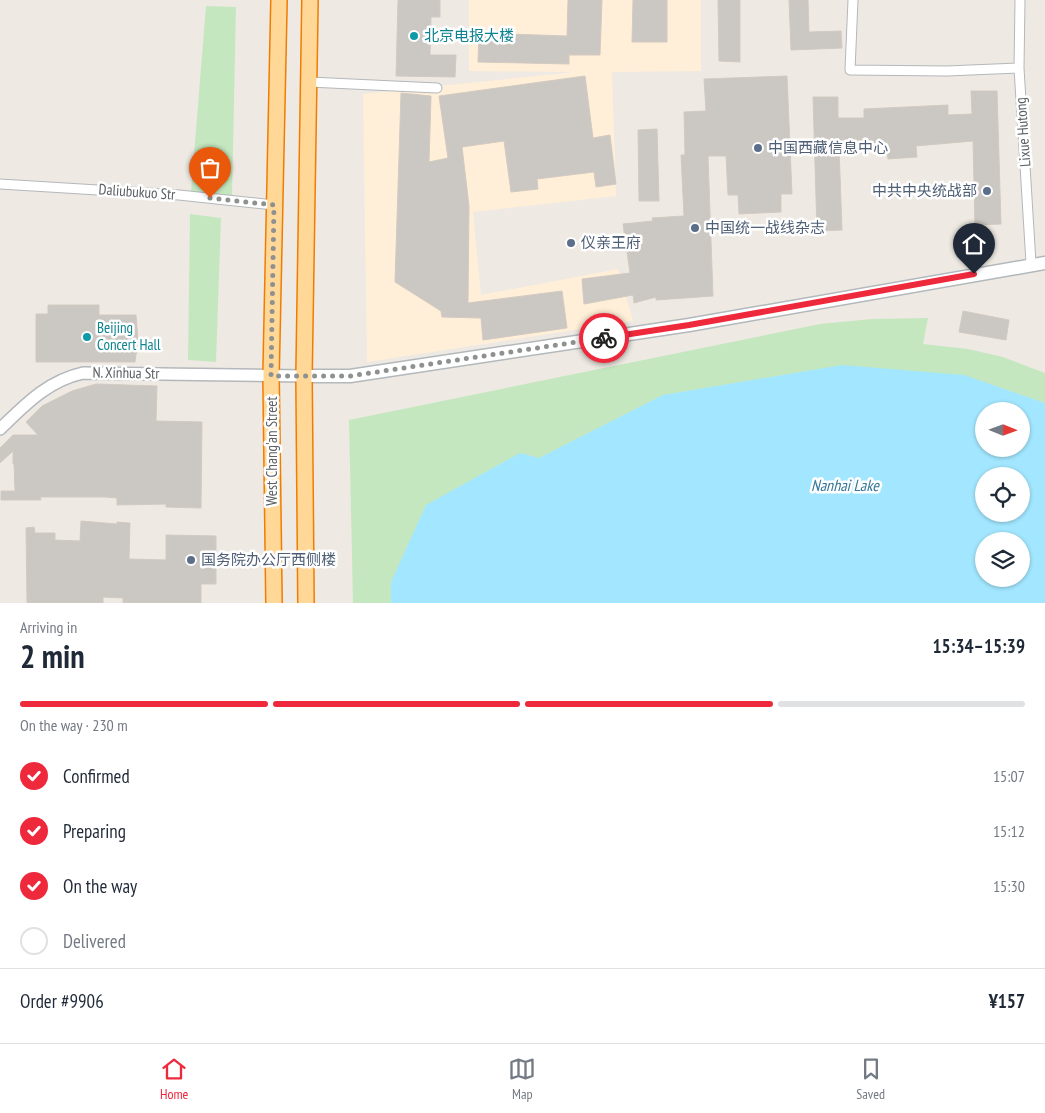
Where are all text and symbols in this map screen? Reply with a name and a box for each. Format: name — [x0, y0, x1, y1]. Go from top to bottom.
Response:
place label: 北京电报大楼 — [424, 26, 514, 45]
marker: 北京电报大楼 — [408, 30, 420, 42]
street label: Lixue Hutong — [1011, 97, 1034, 167]
place label: 中国西藏信息中心 — [768, 138, 888, 157]
marker: 中国西藏信息中心 — [752, 142, 764, 154]
pin — [189, 147, 231, 198]
icon: bag — [196, 154, 224, 182]
street label: Daliubukuo Str — [98, 179, 177, 204]
place label: 中共中央统战部 — [872, 181, 977, 200]
marker: 中共中央统战部 — [981, 185, 993, 197]
place label: 中国统一战线杂志 — [705, 218, 825, 237]
marker: 中国统一战线杂志 — [689, 222, 701, 234]
pin — [953, 223, 995, 274]
icon: home — [960, 230, 988, 258]
place label: 仪亲王府 — [581, 233, 641, 252]
marker: 仪亲王府 — [565, 237, 577, 249]
courier — [579, 313, 629, 363]
place label: Beijing Concert Hall — [97, 318, 161, 354]
icon: bike — [590, 324, 618, 352]
marker: Beijing Concert Hall — [81, 331, 93, 343]
street label: N. Xinhua Str — [92, 362, 160, 383]
street label: West Chang'an Street — [262, 396, 281, 506]
north arrow — [975, 402, 1030, 458]
map controls — [975, 402, 1030, 587]
button: locate — [975, 467, 1030, 522]
water label: Nanhai Lake — [811, 475, 880, 495]
button: layers — [975, 532, 1030, 587]
place label: 国务院办公厅西侧楼 — [201, 550, 336, 569]
marker: 国务院办公厅西侧楼 — [185, 554, 197, 566]
text: Arriving in — [20, 617, 77, 637]
text: 15:34–15:39 — [932, 634, 1025, 658]
text: 2 min — [20, 635, 85, 677]
text: On the way · 230 m — [20, 715, 128, 735]
icon: check — [20, 762, 48, 790]
text: Confirmed — [63, 764, 130, 788]
text: 15:07 — [993, 766, 1025, 786]
icon: check — [20, 817, 48, 845]
text: Preparing — [63, 819, 126, 843]
text: 15:12 — [993, 821, 1025, 841]
icon: check — [20, 872, 48, 900]
text: On the way — [63, 874, 137, 898]
text: 15:30 — [993, 876, 1025, 896]
text: Delivered — [63, 929, 126, 953]
text: Order #9906 — [20, 989, 104, 1013]
text: ¥157 — [989, 989, 1025, 1013]
tab: Home — [160, 1055, 188, 1103]
tab: Map — [508, 1055, 536, 1103]
tab: Saved — [856, 1055, 885, 1103]

